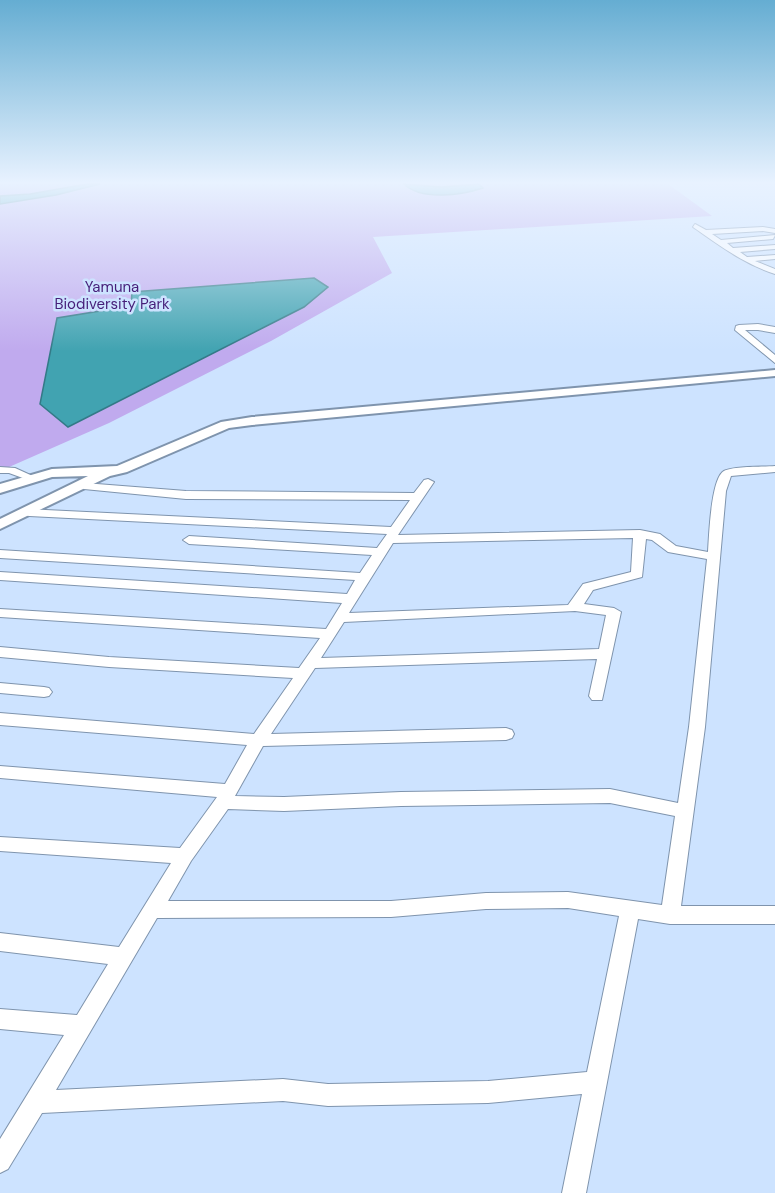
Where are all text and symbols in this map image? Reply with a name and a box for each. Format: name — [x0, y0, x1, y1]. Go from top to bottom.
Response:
park label: Yamuna Biodiversity Park — [54, 277, 170, 314]

